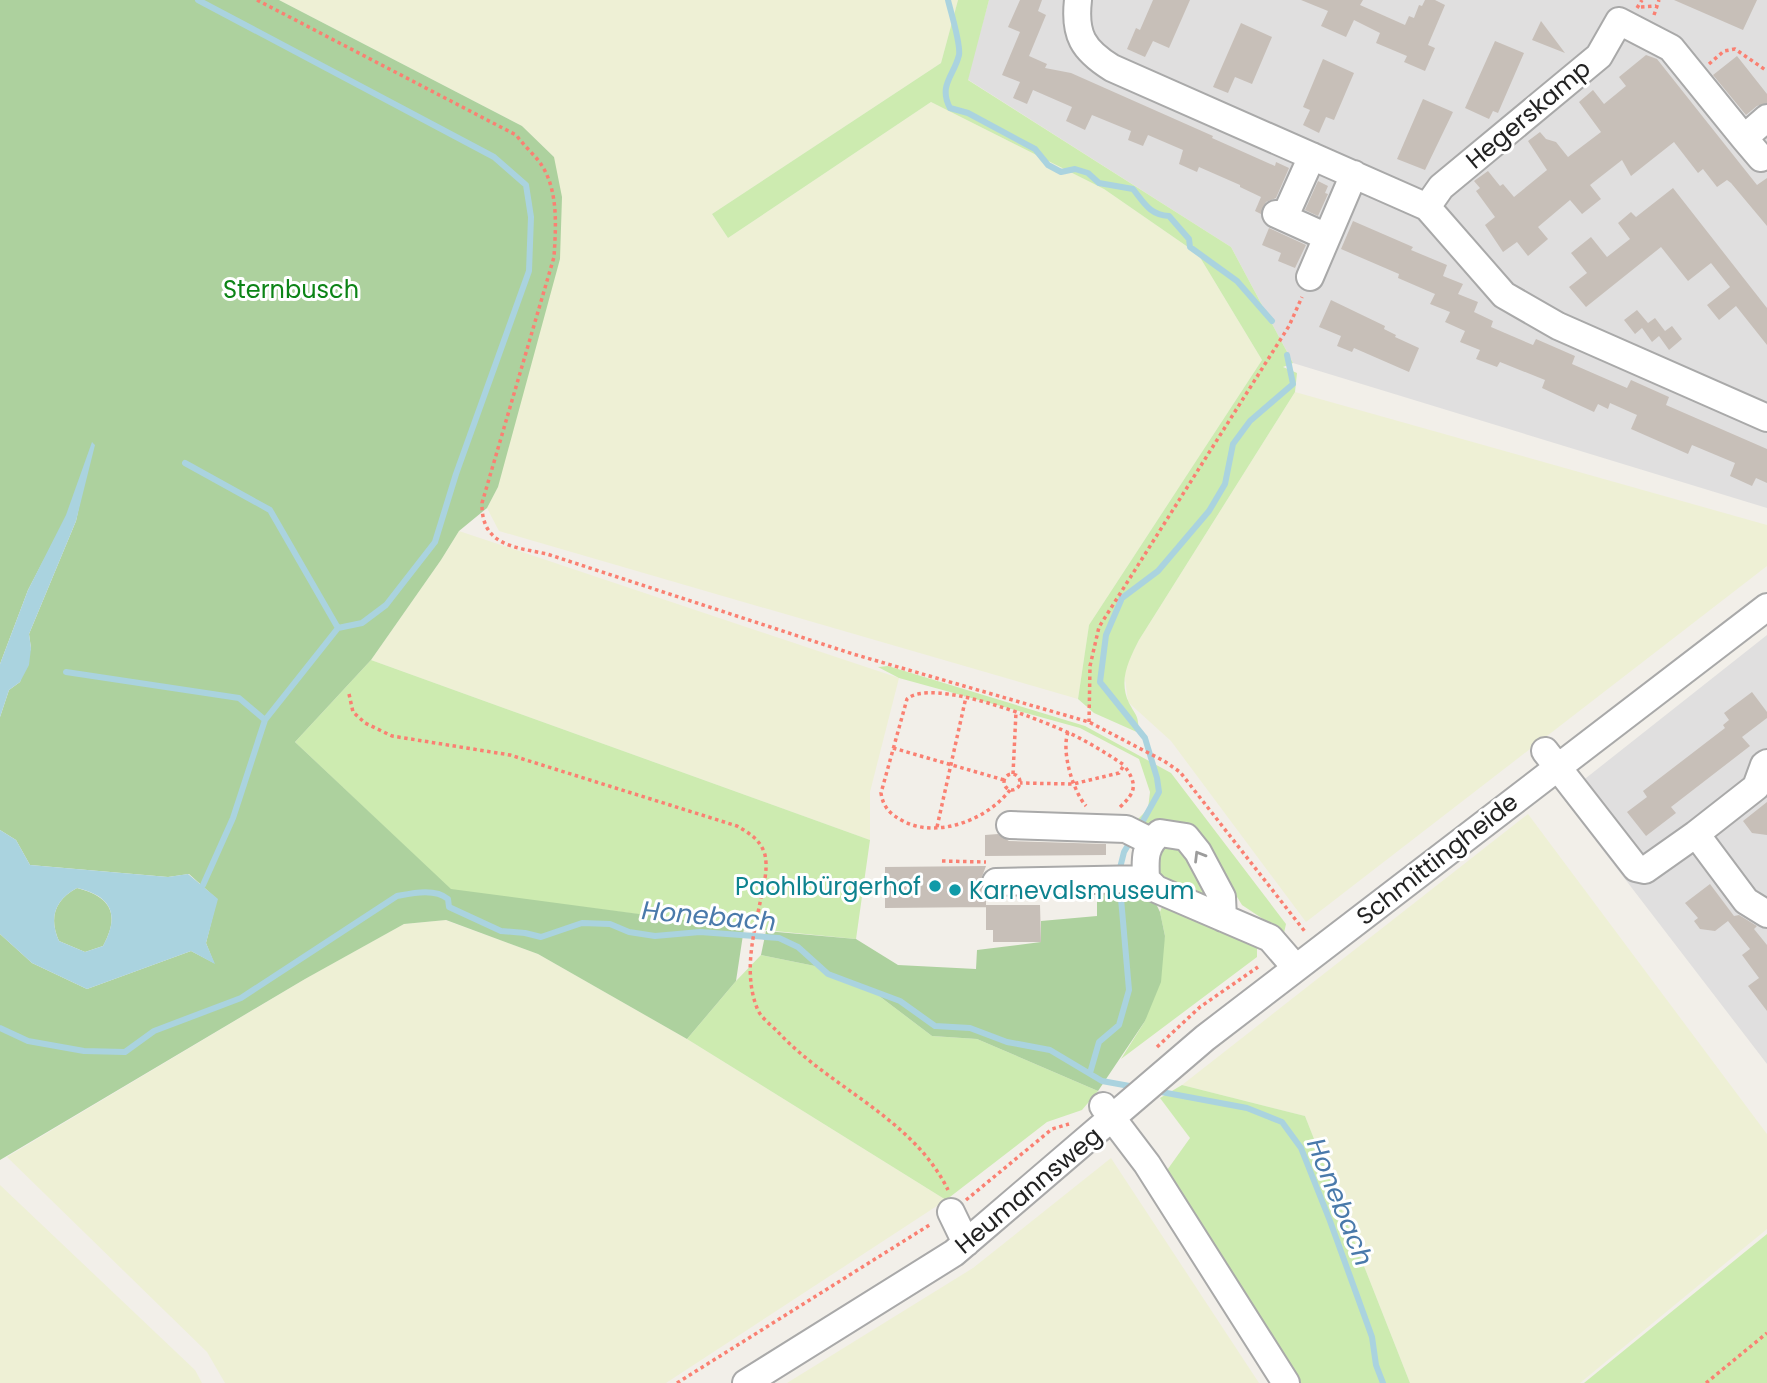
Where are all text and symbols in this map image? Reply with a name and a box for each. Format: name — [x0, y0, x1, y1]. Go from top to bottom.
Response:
street label: Hegerskamp — [1459, 52, 1597, 176]
park label: Sternbusch — [223, 273, 359, 306]
street label: Schmittingheide — [1349, 785, 1525, 933]
one-way arrow — [1195, 851, 1208, 864]
place label: Paohlbürgerhof — [735, 870, 921, 903]
place label: Karnevalsmuseum — [969, 874, 1194, 907]
marker: Paohlbürgerhof — [927, 878, 943, 894]
marker: Karnevalsmuseum — [947, 882, 963, 898]
water label: Honebach — [640, 892, 778, 940]
street label: Heumannsweg — [948, 1119, 1108, 1261]
water label: Honebach — [1298, 1133, 1382, 1271]

